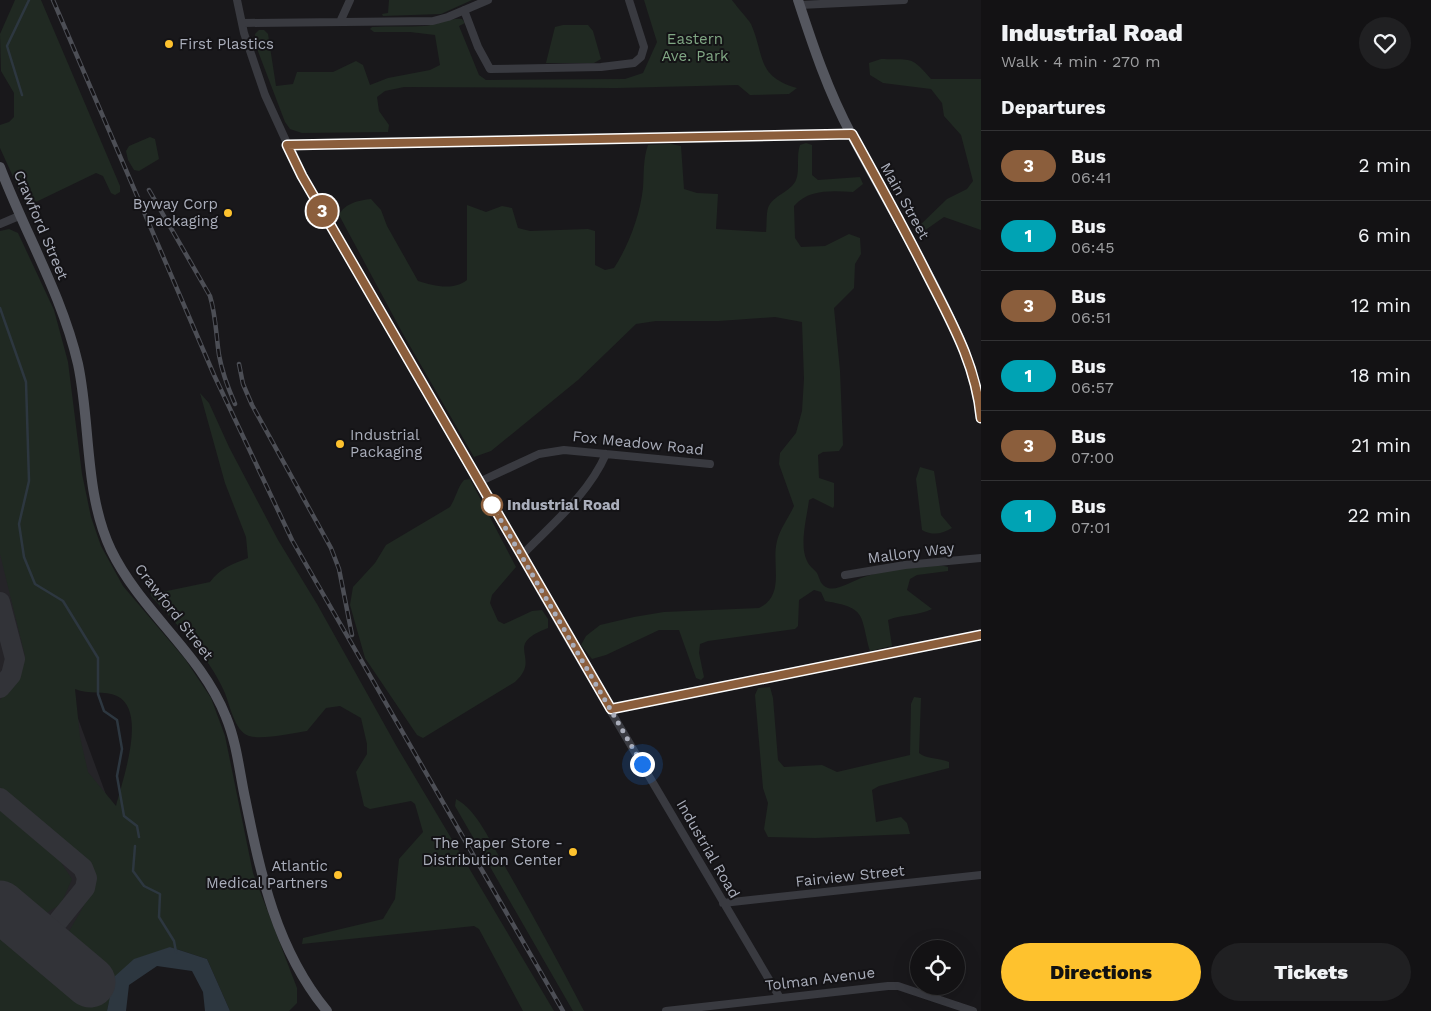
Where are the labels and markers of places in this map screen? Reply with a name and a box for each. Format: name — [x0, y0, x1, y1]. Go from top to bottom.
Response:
place label: First Plastics — [179, 35, 274, 53]
marker: First Plastics — [163, 38, 175, 50]
place label: Byway Corp Packaging — [133, 195, 218, 230]
marker: Byway Corp Packaging — [222, 207, 234, 219]
place label: Industrial Packaging — [350, 426, 422, 461]
marker: Industrial Packaging — [334, 438, 346, 450]
marker: Industrial Road — [481, 494, 503, 516]
place label: Industrial Road — [507, 496, 620, 514]
place label: The Paper Store - Distribution Center — [422, 834, 563, 869]
marker: The Paper Store - Distribution Center — [567, 846, 579, 858]
place label: Atlantic Medical Partners — [206, 857, 328, 892]
marker: Atlantic Medical Partners — [332, 869, 344, 881]

